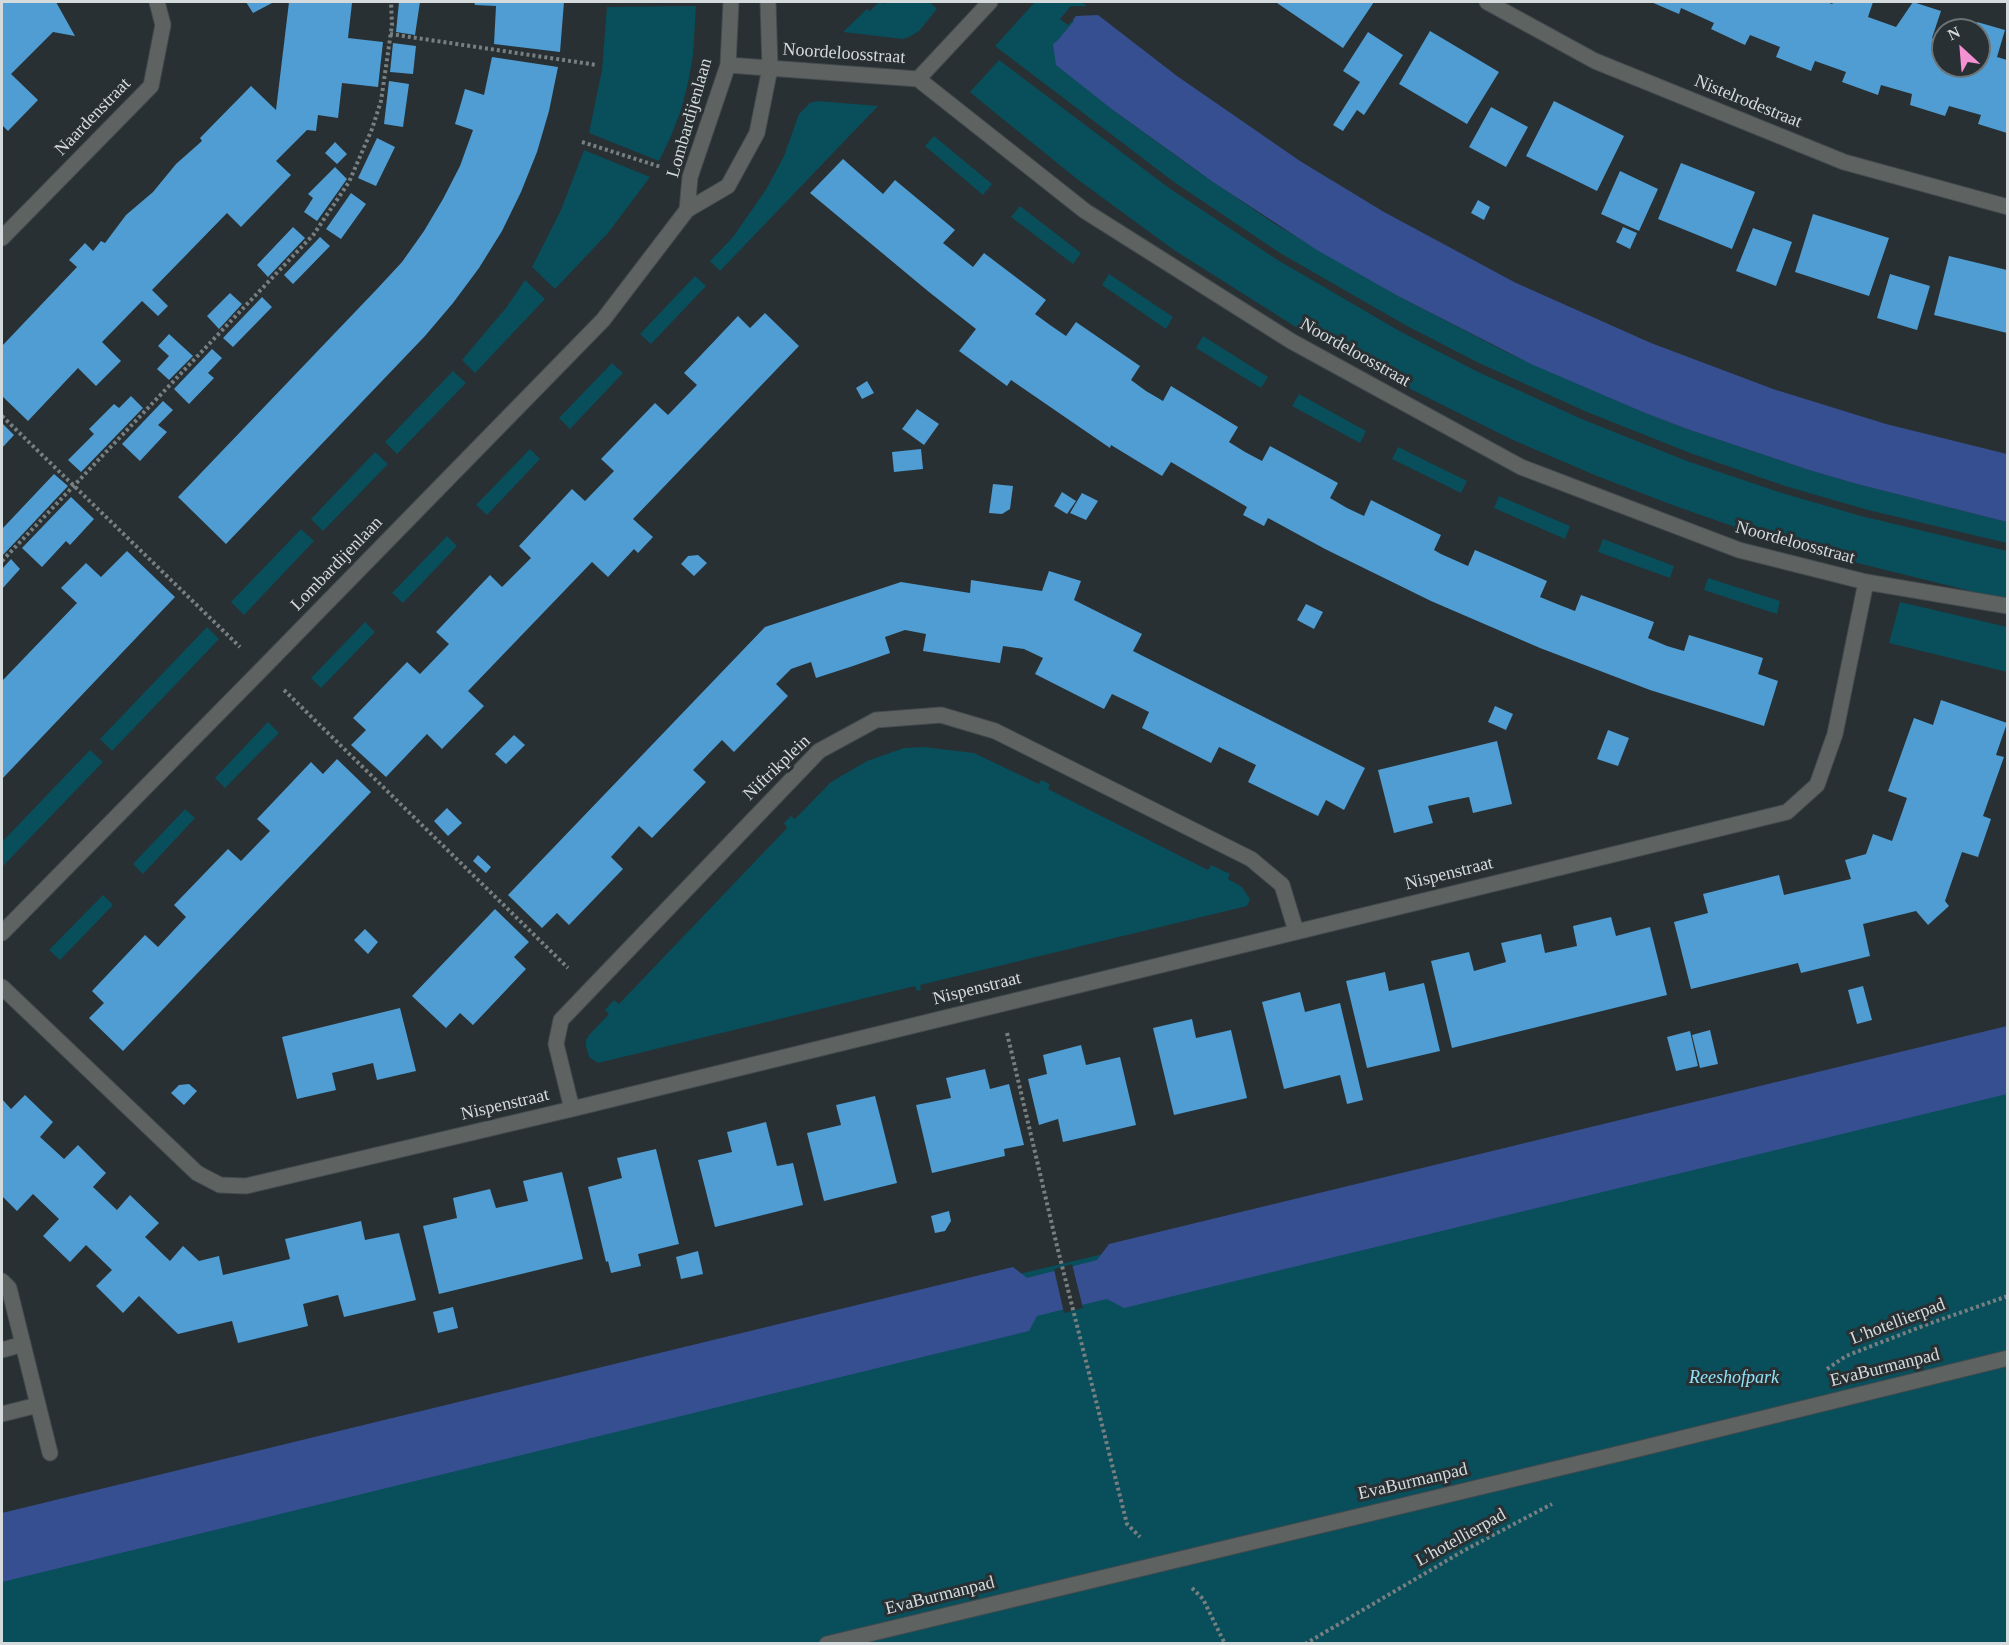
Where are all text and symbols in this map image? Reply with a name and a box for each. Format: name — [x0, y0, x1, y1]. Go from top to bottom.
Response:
north arrow — [1931, 18, 1991, 78]
text: N — [1945, 23, 1963, 43]
street label: Noordeloosstraat — [782, 39, 906, 69]
street label: Lombardijenlaan — [663, 56, 717, 180]
street label: Nistelrodestraat — [1691, 71, 1805, 133]
street label: Naardenstraat — [51, 74, 135, 160]
street label: Noordeloosstraat — [1296, 314, 1414, 392]
street label: Lombardijenlaan — [287, 512, 387, 616]
street label: Noordeloosstraat — [1733, 517, 1857, 569]
street label: Niftrikplein — [739, 731, 815, 805]
street label: Nispenstraat — [1403, 853, 1495, 895]
street label: Nispenstraat — [931, 968, 1023, 1010]
street label: Nispenstraat — [459, 1084, 551, 1126]
street label: L'hotellierpad — [1847, 1294, 1949, 1350]
street label: EvaBurmanpad — [1828, 1344, 1942, 1392]
park label: Reeshofpark — [1689, 1367, 1779, 1389]
street label: EvaBurmanpad — [1356, 1459, 1470, 1505]
street label: L'hotellierpad — [1412, 1504, 1510, 1572]
street label: EvaBurmanpad — [883, 1572, 997, 1620]

